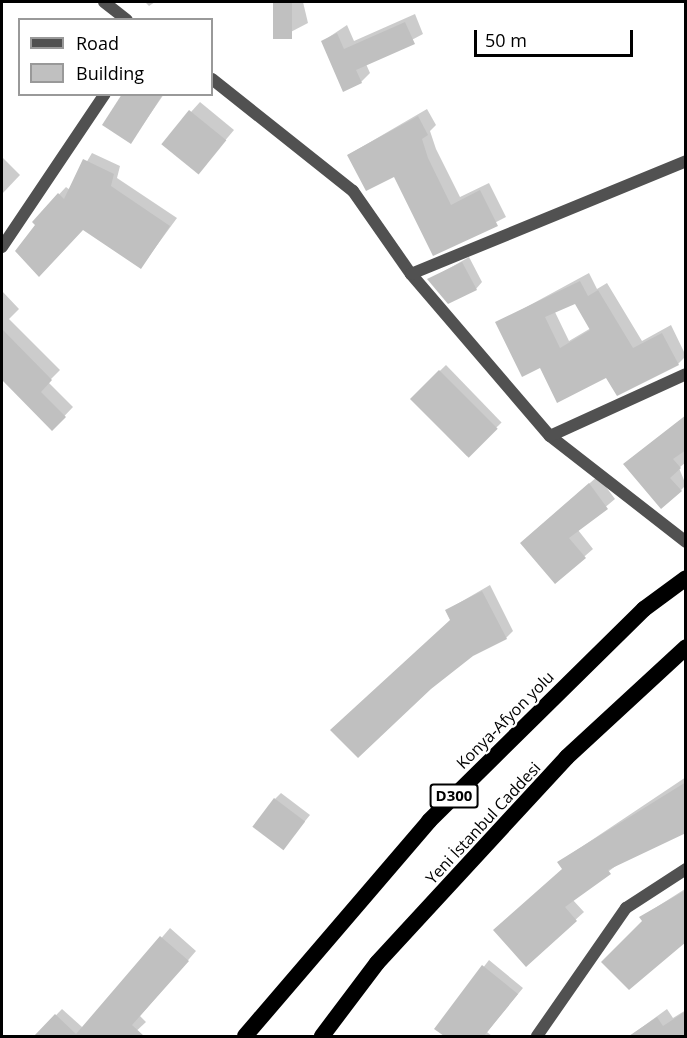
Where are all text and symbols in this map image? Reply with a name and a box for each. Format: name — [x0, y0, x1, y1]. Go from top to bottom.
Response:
legend — [18, 18, 213, 96]
scale bar — [477, 18, 636, 56]
text: 50 m — [485, 28, 527, 52]
text: Road — [76, 31, 119, 55]
text: Building — [76, 61, 144, 85]
street label: Konya-Afyon yolu — [452, 667, 558, 773]
street label: Yeni İstanbul Caddesi — [422, 758, 544, 888]
road number: D300 — [428, 784, 480, 808]

